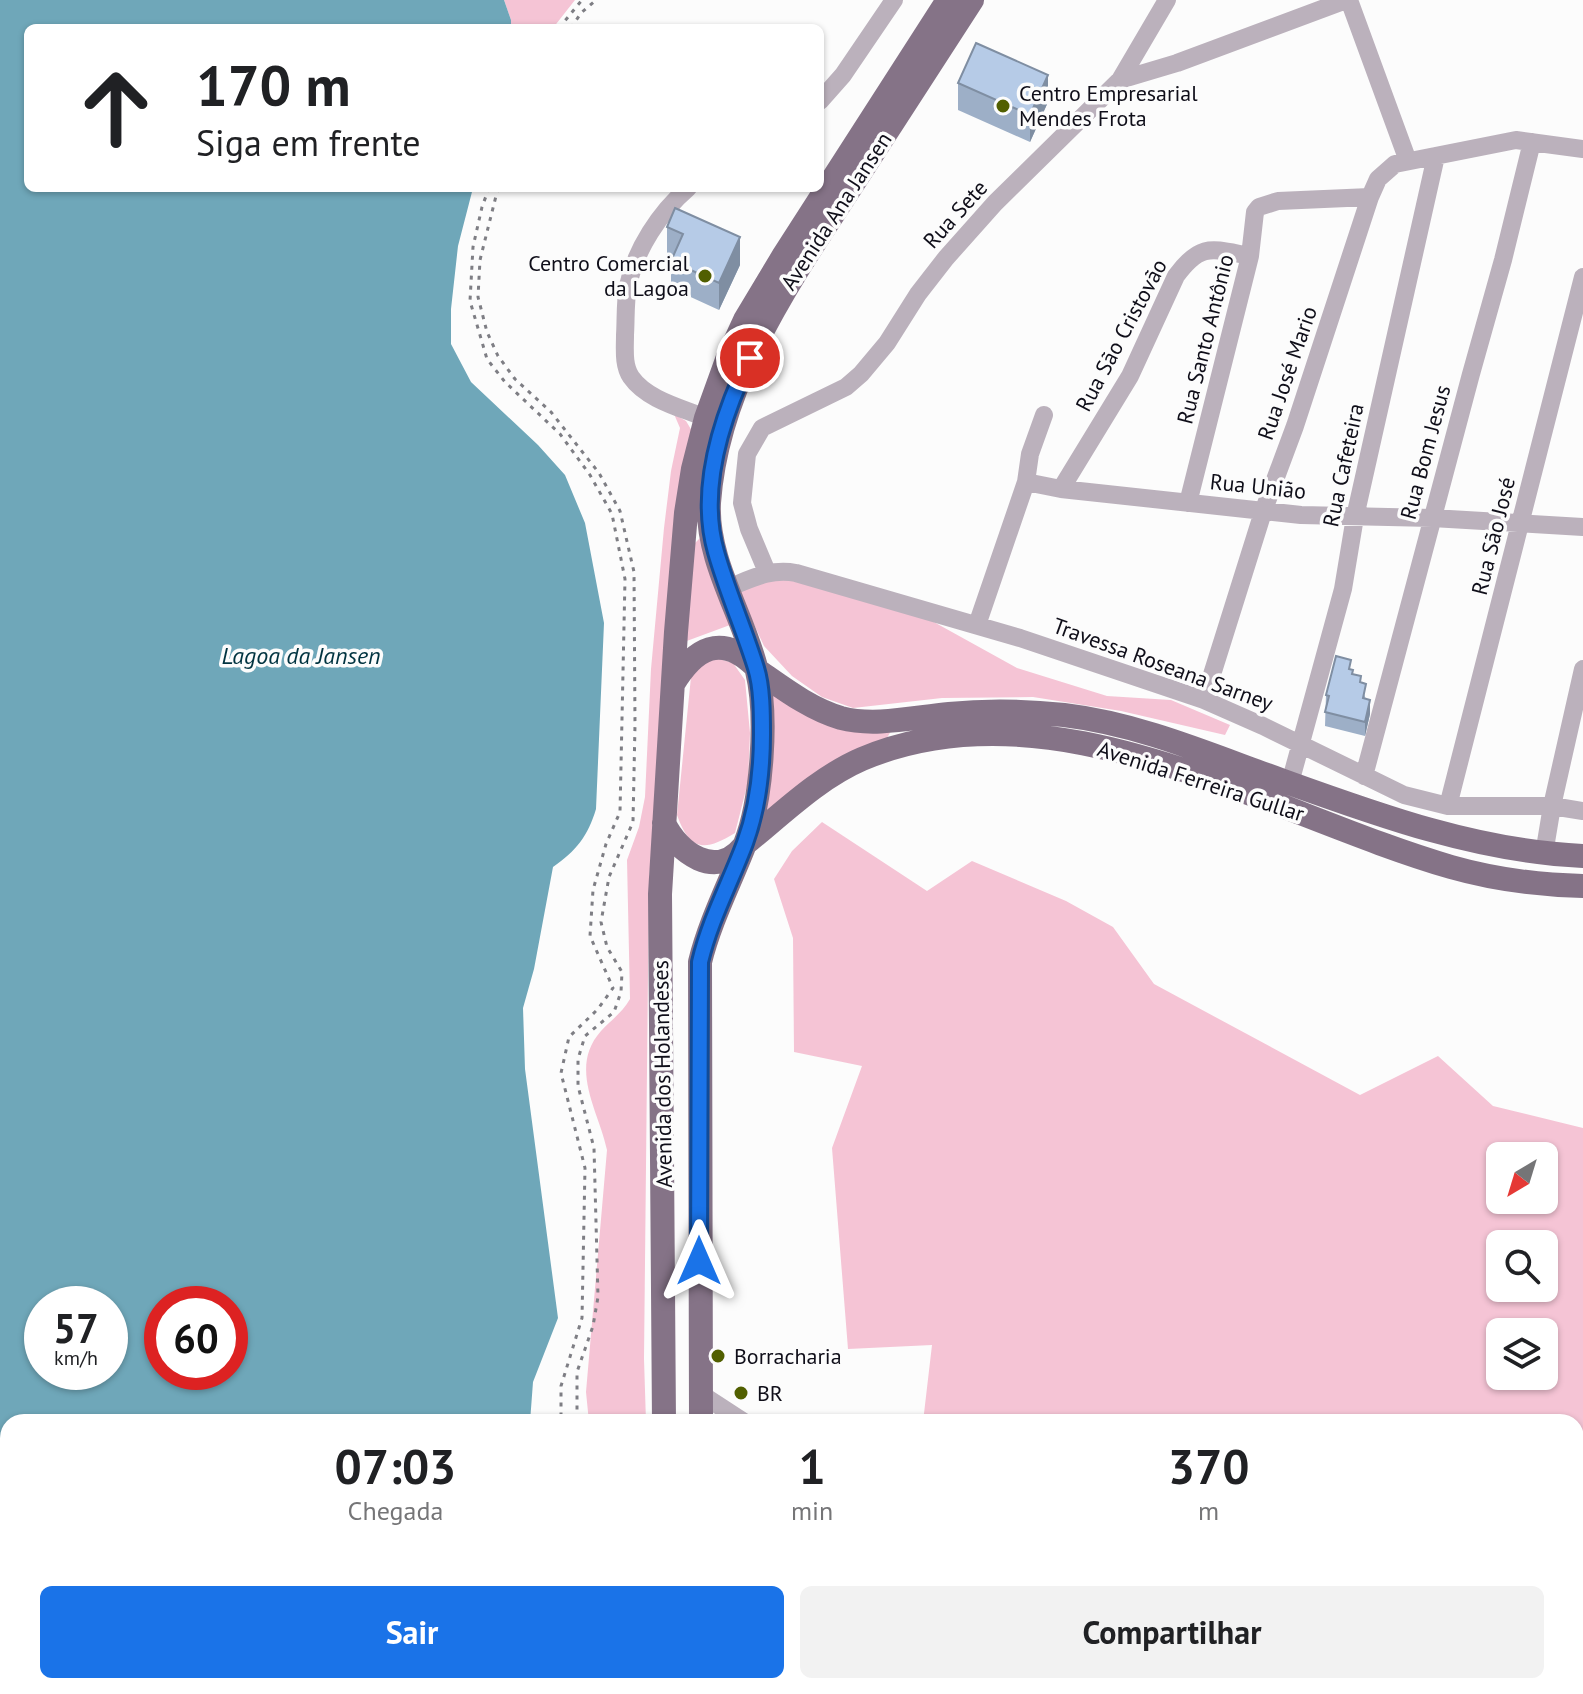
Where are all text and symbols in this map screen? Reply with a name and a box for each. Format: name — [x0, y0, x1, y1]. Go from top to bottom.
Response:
text: 170 m — [196, 49, 351, 121]
icon: ahead — [64, 56, 168, 160]
place label: Centro Empresarial Mendes Frota — [1019, 79, 1198, 132]
marker: Centro Empresarial Mendes Frota — [994, 97, 1012, 115]
text: Siga em frente — [196, 119, 421, 166]
street label: Avenida Ana Jansen — [774, 127, 898, 295]
street label: Rua Sete — [917, 174, 993, 254]
place label: Centro Comercial da Lagoa — [528, 249, 690, 302]
street label: Rua Santo Antônio — [1170, 251, 1240, 427]
street label: Rua São Cristovão — [1069, 254, 1173, 416]
marker: Centro Comercial da Lagoa — [696, 267, 714, 285]
street label: Rua José Mario — [1251, 302, 1323, 444]
pin — [716, 324, 784, 392]
icon: arrive — [728, 336, 772, 380]
street label: Rua Bom Jesus — [1394, 382, 1456, 522]
street label: Rua Cafeteira — [1316, 401, 1370, 529]
street label: Rua União — [1209, 467, 1307, 505]
street label: Rua São José — [1465, 474, 1521, 598]
street label: Travessa Roseana Sarney — [1049, 611, 1278, 717]
water label: Lagoa da Jansen — [221, 640, 381, 671]
street label: Avenida Ferreira Gullar — [1094, 734, 1308, 828]
street label: Avenida dos Holandeses — [646, 960, 678, 1188]
north arrow — [1486, 1142, 1558, 1214]
map controls — [1486, 1142, 1558, 1390]
position arrow — [657, 1219, 741, 1303]
button: search — [1486, 1230, 1558, 1302]
speed limit sign: 60 — [144, 1286, 248, 1390]
text: 57 — [53, 1302, 99, 1354]
button: layers — [1486, 1318, 1558, 1390]
place label: Borracharia — [734, 1342, 842, 1370]
text: km/h — [54, 1345, 98, 1371]
marker: Borracharia — [709, 1347, 727, 1365]
place label: BR — [757, 1379, 783, 1407]
marker: BR — [732, 1384, 750, 1402]
text: 07:03 — [335, 1435, 456, 1497]
text: 1 — [798, 1435, 826, 1497]
text: 370 — [1168, 1435, 1249, 1497]
text: Chegada — [348, 1494, 443, 1527]
text: min — [791, 1494, 833, 1527]
text: m — [1198, 1494, 1219, 1527]
button: Sair — [40, 1586, 784, 1678]
button: Compartilhar — [800, 1586, 1544, 1678]

